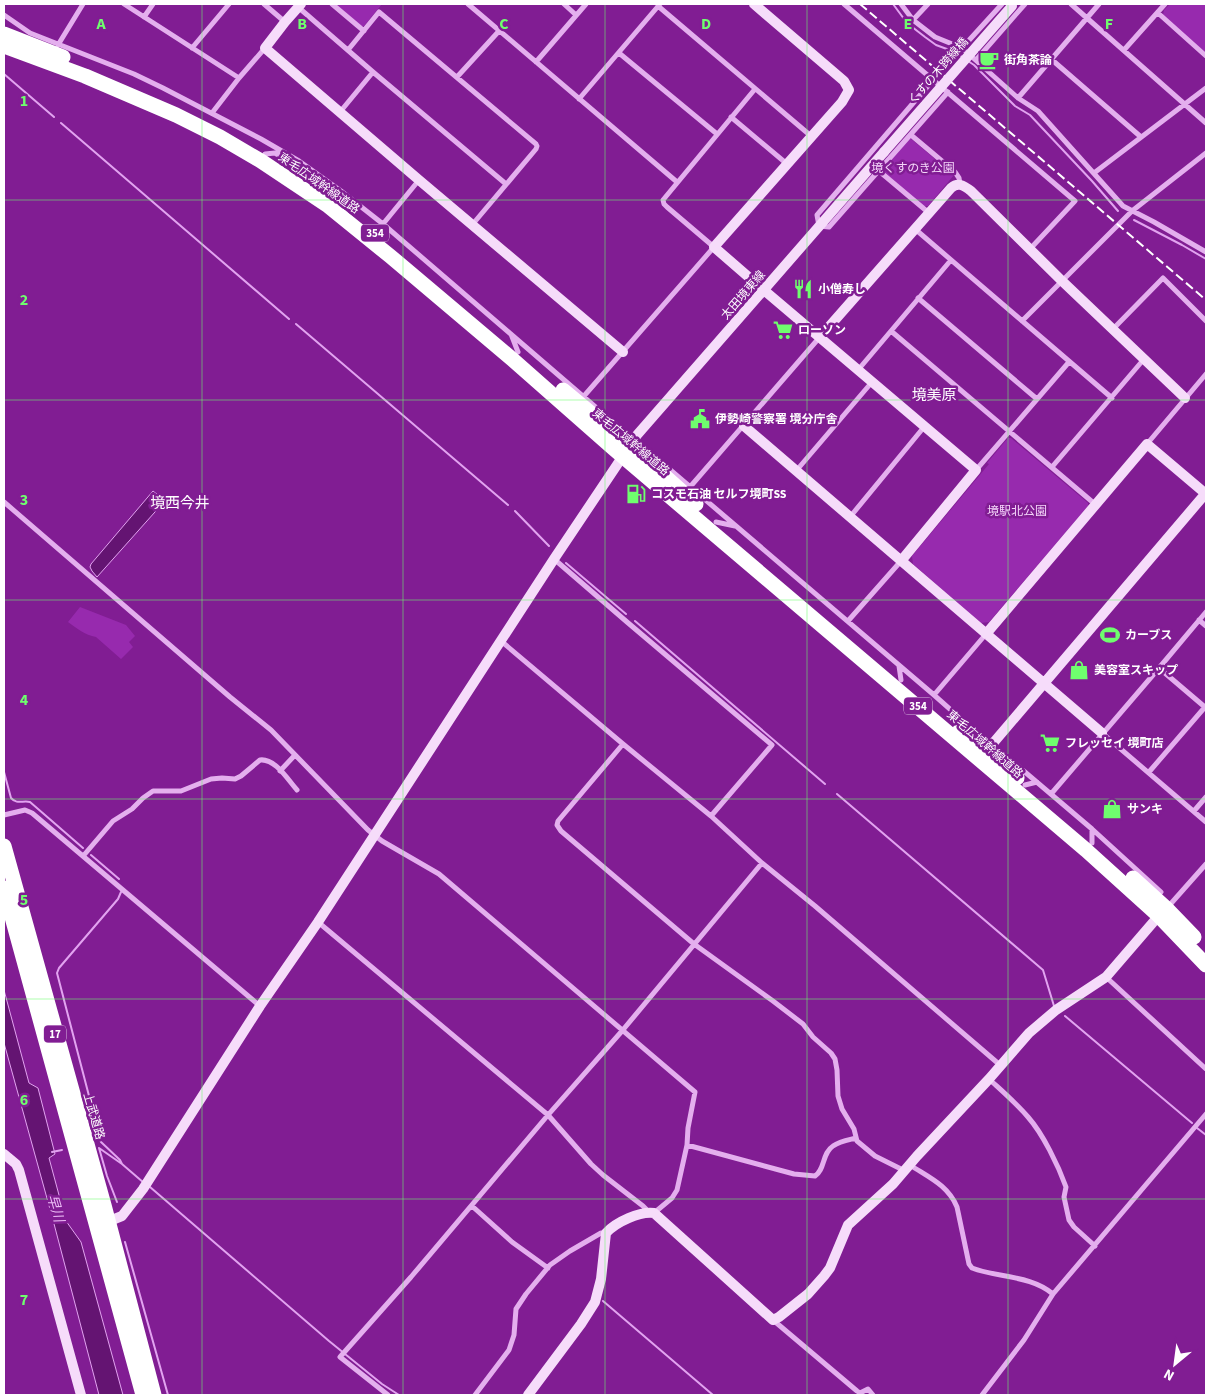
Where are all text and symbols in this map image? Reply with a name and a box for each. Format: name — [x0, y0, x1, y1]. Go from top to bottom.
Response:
text: A — [95, 13, 106, 35]
text: B — [297, 13, 307, 35]
text: C — [499, 13, 509, 35]
text: D — [701, 13, 711, 35]
text: E — [904, 13, 912, 35]
text: F — [1105, 13, 1113, 35]
street label: くすの木跨線橋 — [904, 34, 972, 109]
cafe icon: 街角茶論 — [978, 49, 1000, 71]
place label: 街角茶論 — [1004, 52, 1052, 69]
text: 1 — [20, 90, 28, 112]
street label: 東毛広域幹線道路 — [275, 149, 363, 218]
park label: 境くすのき公園 — [871, 160, 955, 177]
road number: 354 — [361, 224, 389, 242]
street label: 太田境東線 — [717, 267, 769, 324]
restaurant icon: 小僧寿し — [792, 278, 814, 300]
place label: 小僧寿し — [818, 281, 866, 298]
text: 2 — [20, 289, 28, 311]
supermarket icon: ローソン — [772, 319, 794, 341]
place label: ローソン — [798, 322, 846, 339]
district label: 境美原 — [911, 385, 957, 406]
street label: 東毛広域幹線道路 — [588, 405, 673, 480]
public building icon: 伊勢崎警察署 境分庁舎 — [689, 408, 711, 430]
place label: 伊勢崎警察署 境分庁舎 — [715, 411, 837, 428]
fuel station icon: コスモ石油 セルフ境町SS — [625, 483, 647, 505]
place label: コスモ石油 セルフ境町SS — [651, 486, 787, 503]
text: 3 — [20, 489, 28, 511]
district label: 境西今井 — [150, 493, 210, 514]
park label: 境駅北公園 — [987, 503, 1047, 520]
sports icon: カーブス — [1099, 624, 1121, 646]
place label: カーブス — [1125, 627, 1172, 644]
shop icon: 美容室スキップ — [1068, 659, 1090, 681]
place label: 美容室スキップ — [1094, 662, 1178, 679]
text: 4 — [20, 689, 29, 711]
road number: 354 — [904, 698, 932, 714]
street label: 東毛広域幹線道路 — [943, 706, 1026, 782]
supermarket icon: フレッセイ 境町店 — [1039, 732, 1061, 754]
place label: フレッセイ 境町店 — [1065, 735, 1163, 752]
shop icon: サンキ — [1101, 798, 1123, 820]
place label: サンキ — [1127, 801, 1163, 818]
text: 5 — [20, 889, 28, 911]
road number: 17 — [44, 1026, 66, 1042]
text: 6 — [20, 1089, 28, 1111]
street label: 上武道路 — [79, 1091, 108, 1142]
water label: 早川 — [42, 1192, 69, 1226]
text: 7 — [20, 1289, 28, 1311]
north arrow — [1150, 1339, 1200, 1389]
text: N — [1160, 1363, 1178, 1385]

